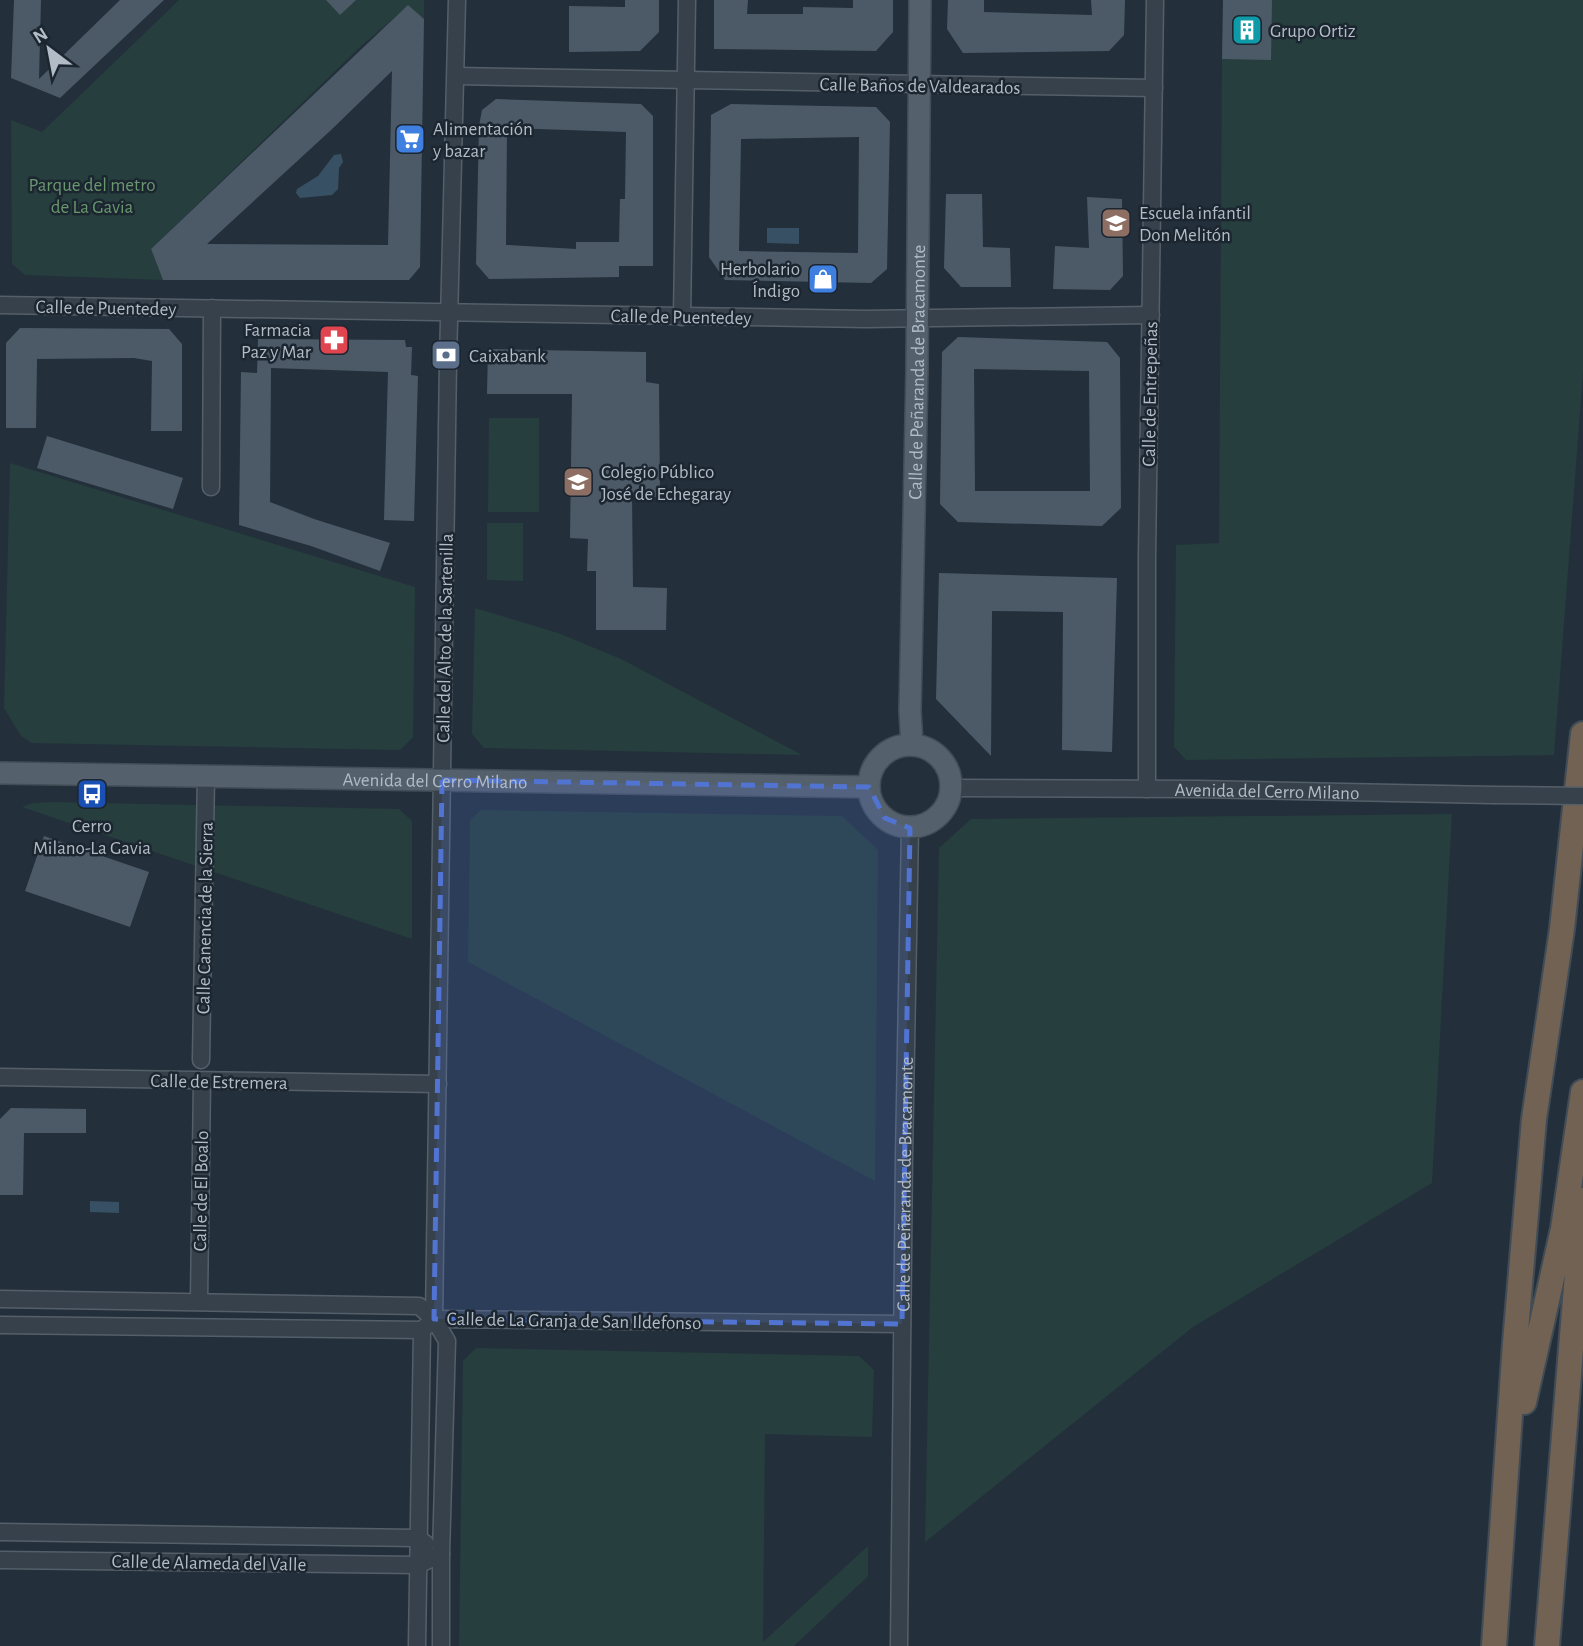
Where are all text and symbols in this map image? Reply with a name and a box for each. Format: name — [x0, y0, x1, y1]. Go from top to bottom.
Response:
building icon: Grupo Ortiz — [1230, 13, 1264, 47]
north arrow — [14, 14, 84, 84]
place label: Grupo Ortiz — [1270, 22, 1356, 41]
text: N — [30, 24, 51, 47]
street label: Calle Baños de Valdearados — [819, 75, 1021, 98]
place label: Alimentación y bazar — [432, 120, 533, 161]
supermarket icon: Alimentación y bazar — [393, 122, 427, 156]
park label: Parque del metro de La Gavia — [28, 176, 156, 217]
place label: Escuela infantil Don Melitón — [1139, 204, 1251, 245]
school or university icon: Escuela infantil Don Melitón — [1099, 206, 1133, 240]
street label: Calle de Peñaranda de Bracamonte — [906, 245, 929, 500]
place label: Herbolario Índigo — [720, 260, 800, 301]
shop icon: Herbolario Índigo — [806, 262, 840, 296]
street label: Calle de Puentedey — [35, 298, 177, 319]
street label: Calle de Puentedey — [610, 307, 752, 328]
place label: Farmacia Paz y Mar — [241, 321, 311, 362]
street label: Calle de Entrepeñas — [1140, 321, 1161, 467]
pharmacy icon: Farmacia Paz y Mar — [317, 323, 351, 357]
bank icon: Caixabank — [429, 338, 463, 372]
place label: Caixabank — [469, 347, 546, 366]
place label: Colegio Público José de Echegaray — [601, 463, 731, 504]
school or university icon: Colegio Público José de Echegaray — [561, 465, 595, 499]
street label: Calle del Alto de la Sartenilla — [434, 533, 457, 743]
street label: Avenida del Cerro Milano — [342, 771, 528, 792]
bus stop icon: Cerro Milano-La Gavia — [75, 777, 109, 811]
street label: Avenida del Cerro Milano — [1175, 781, 1360, 803]
place label: Cerro Milano-La Gavia — [33, 817, 151, 858]
street label: Calle Canencia de la Sierra — [194, 822, 217, 1014]
street label: Calle de Peñaranda de Bracamonte — [894, 1056, 917, 1312]
street label: Calle de Estremera — [150, 1072, 288, 1093]
street label: Calle de El Boalo — [191, 1130, 212, 1252]
street label: Calle de La Granja de San Ildefonso — [446, 1310, 701, 1333]
street label: Calle de Alameda del Valle — [111, 1552, 306, 1575]

